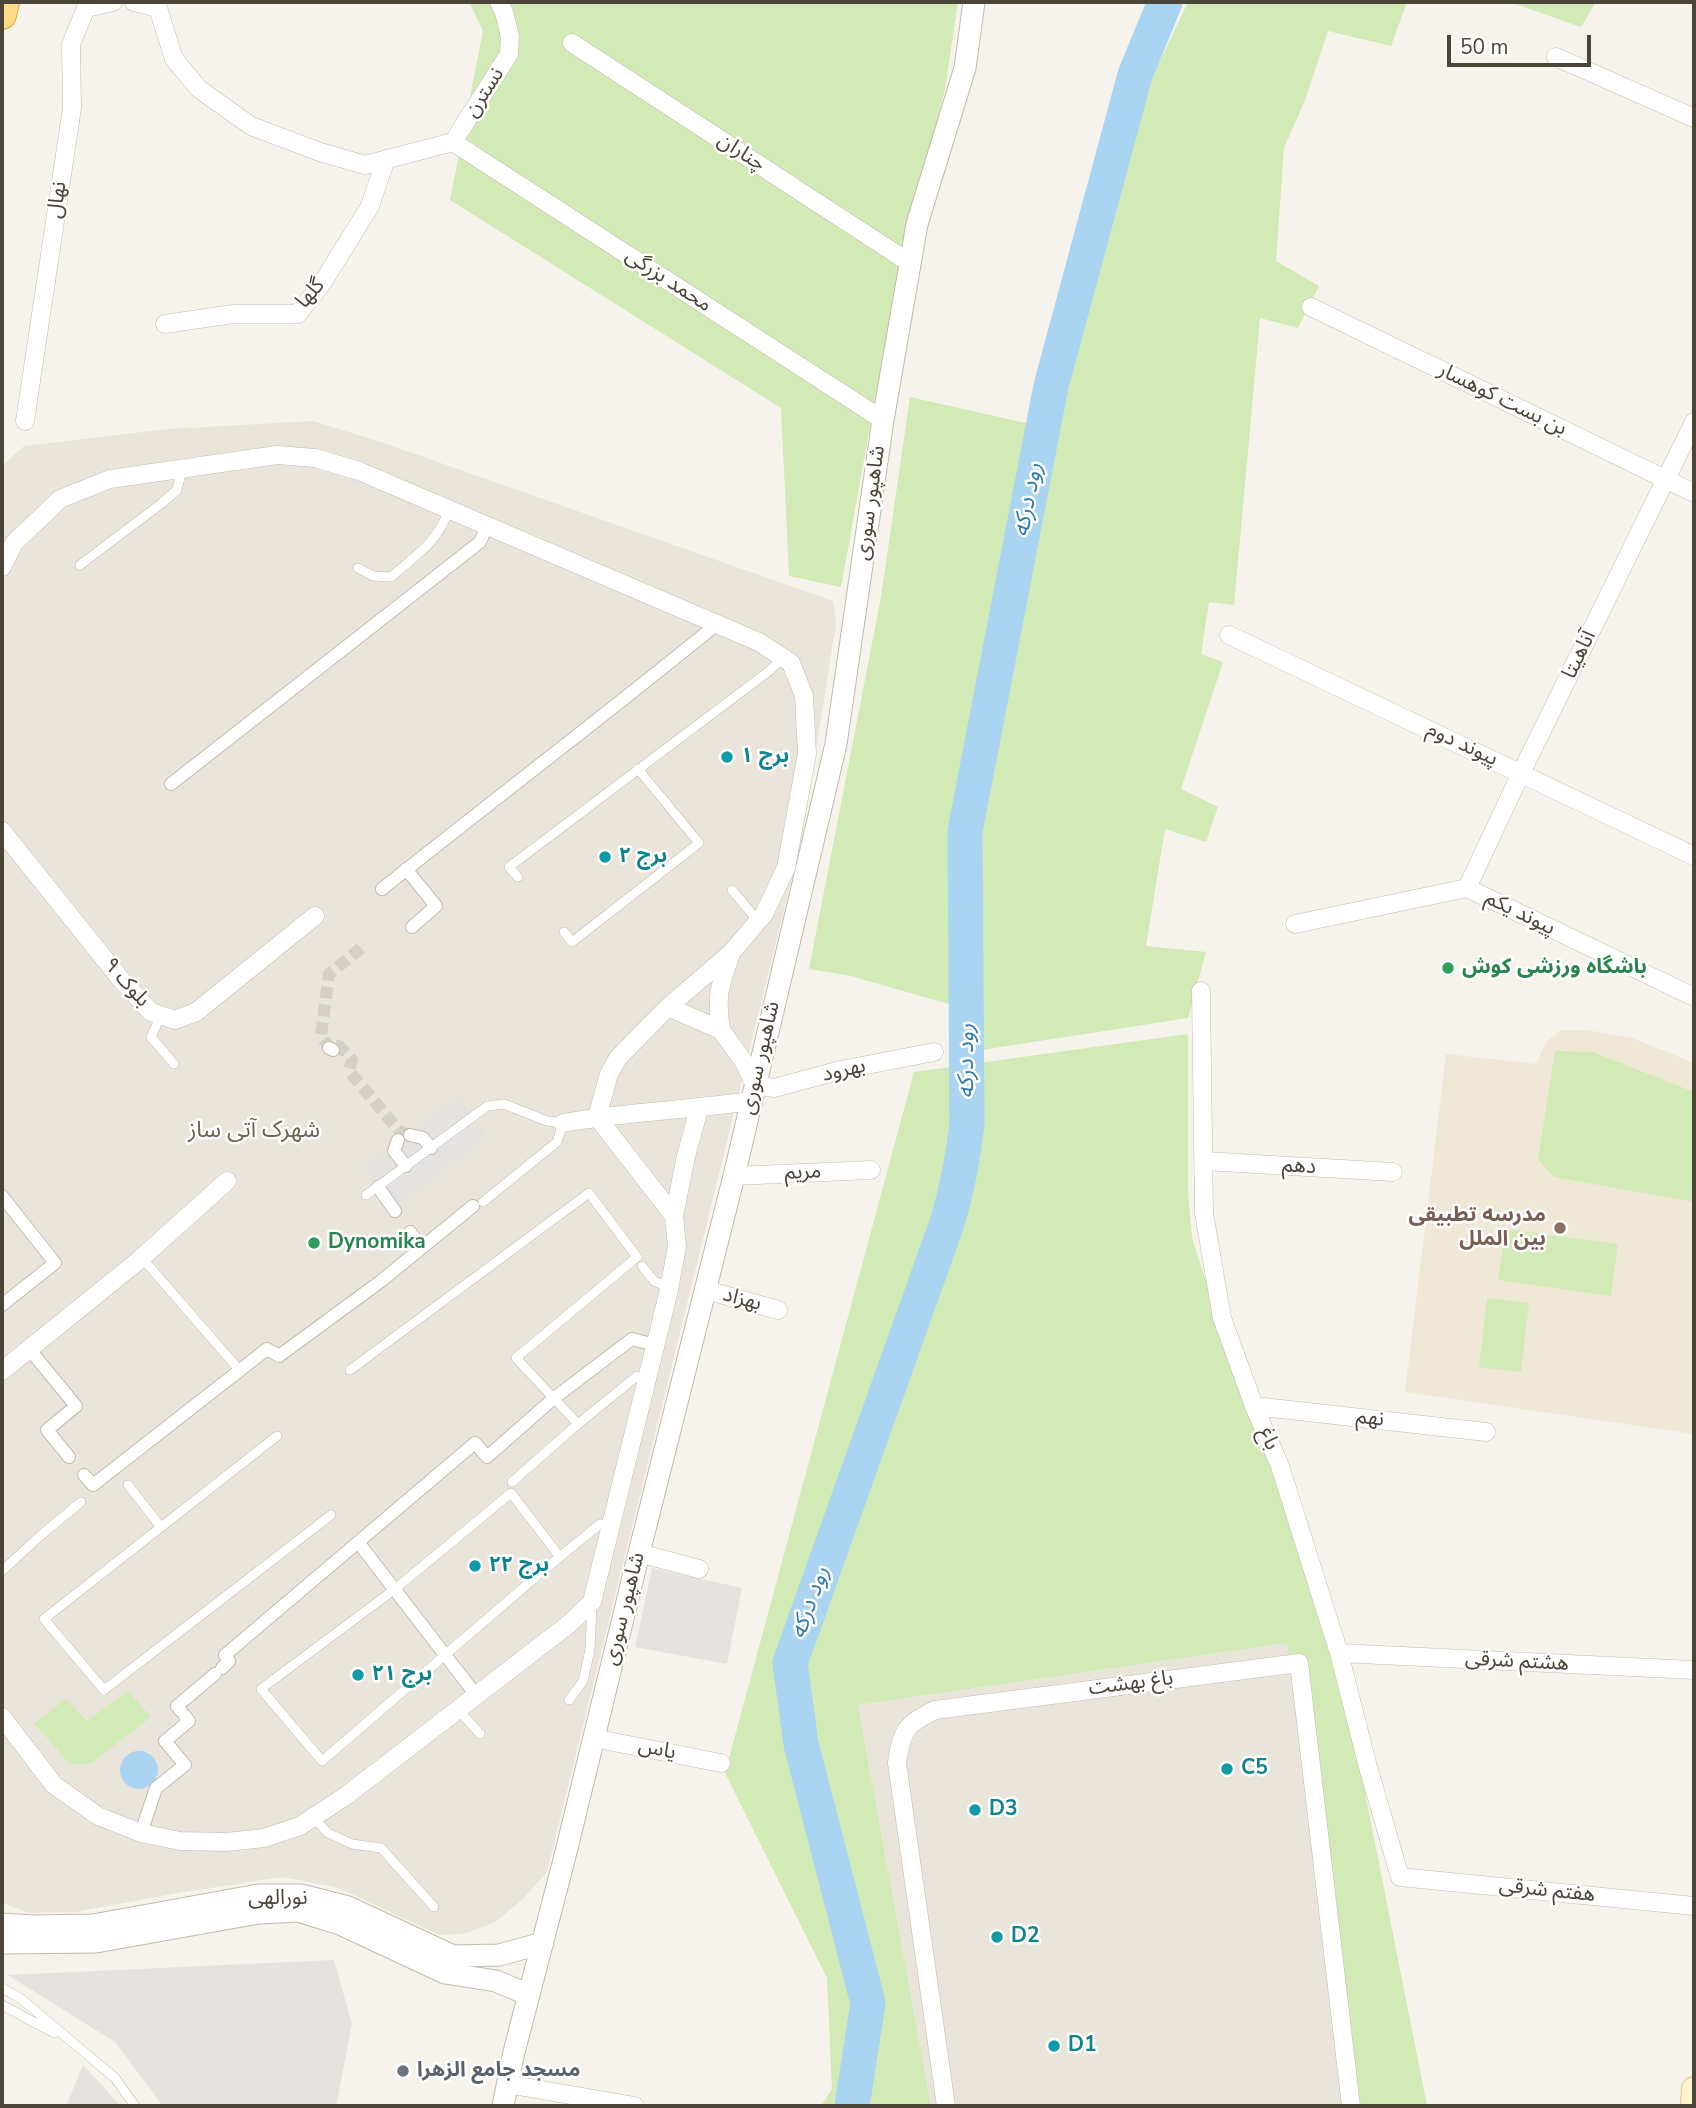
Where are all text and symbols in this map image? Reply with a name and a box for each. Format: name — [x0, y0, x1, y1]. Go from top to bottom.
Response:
scale bar — [1451, 21, 1594, 65]
text: 50 m — [1460, 33, 1509, 61]
street label: نسترن — [460, 63, 510, 123]
street label: چناران — [712, 128, 770, 178]
street label: نهال — [43, 180, 73, 220]
street label: محمد بزرگی — [620, 244, 716, 318]
street label: گلها — [291, 274, 331, 314]
street label: بن بست کوهسار — [1433, 358, 1571, 442]
street label: شاهپور سوری — [850, 444, 892, 562]
water label: رود درکه — [1008, 461, 1050, 539]
street label: آناهیتا — [1558, 627, 1602, 683]
street label: پیوند دوم — [1422, 718, 1502, 772]
place label: برج ۱ — [741, 744, 789, 770]
marker: برج ۱ — [719, 749, 735, 765]
place label: برج ۲ — [619, 844, 667, 870]
marker: برج ۲ — [597, 849, 613, 865]
street label: پیوند یکم — [1481, 886, 1559, 942]
street label: بلوک ۹ — [97, 953, 155, 1013]
place label: باشگاه ورزشی کوش — [1462, 955, 1647, 981]
marker: باشگاه ورزشی کوش — [1440, 960, 1456, 976]
street label: شاهپور سوری — [736, 999, 786, 1117]
water label: رود درکه — [953, 1024, 981, 1098]
street label: بهرود — [820, 1054, 868, 1088]
district label: شهرک آتی ساز — [188, 1117, 320, 1145]
street label: دهم — [1281, 1154, 1317, 1180]
street label: مریم — [784, 1160, 822, 1186]
place label: مدرسه تطبیقی بین الملل — [1408, 1203, 1546, 1253]
marker: مدرسه تطبیقی بین الملل — [1552, 1220, 1568, 1236]
place label: Dynomika — [328, 1230, 426, 1256]
marker: Dynomika — [306, 1235, 322, 1251]
street label: بهزاد — [720, 1283, 764, 1317]
street label: نهم — [1355, 1405, 1385, 1433]
street label: باغ — [1252, 1424, 1284, 1454]
street label: شاهپور سوری — [599, 1550, 651, 1668]
place label: برج ۲۲ — [489, 1553, 549, 1579]
marker: برج ۲۲ — [467, 1558, 483, 1574]
water label: رود درکه — [785, 1563, 837, 1643]
street label: هشتم شرقی — [1464, 1647, 1570, 1677]
place label: برج ۲۱ — [372, 1662, 432, 1688]
street label: باغ بهشت — [1087, 1666, 1175, 1702]
marker: برج ۲۱ — [350, 1667, 366, 1683]
street label: یاس — [636, 1734, 678, 1766]
place label: C5 — [1241, 1756, 1268, 1782]
marker: C5 — [1219, 1761, 1235, 1777]
place label: D3 — [989, 1797, 1018, 1823]
marker: D3 — [967, 1802, 983, 1818]
street label: هفتم شرقی — [1498, 1873, 1596, 1909]
street label: نورالهی — [248, 1886, 308, 1912]
place label: D2 — [1011, 1924, 1040, 1950]
marker: D2 — [989, 1929, 1005, 1945]
place label: D1 — [1068, 2033, 1097, 2059]
marker: D1 — [1046, 2038, 1062, 2054]
place label: مسجد جامع الزهرا — [417, 2058, 580, 2084]
marker: مسجد جامع الزهرا — [395, 2063, 411, 2079]

